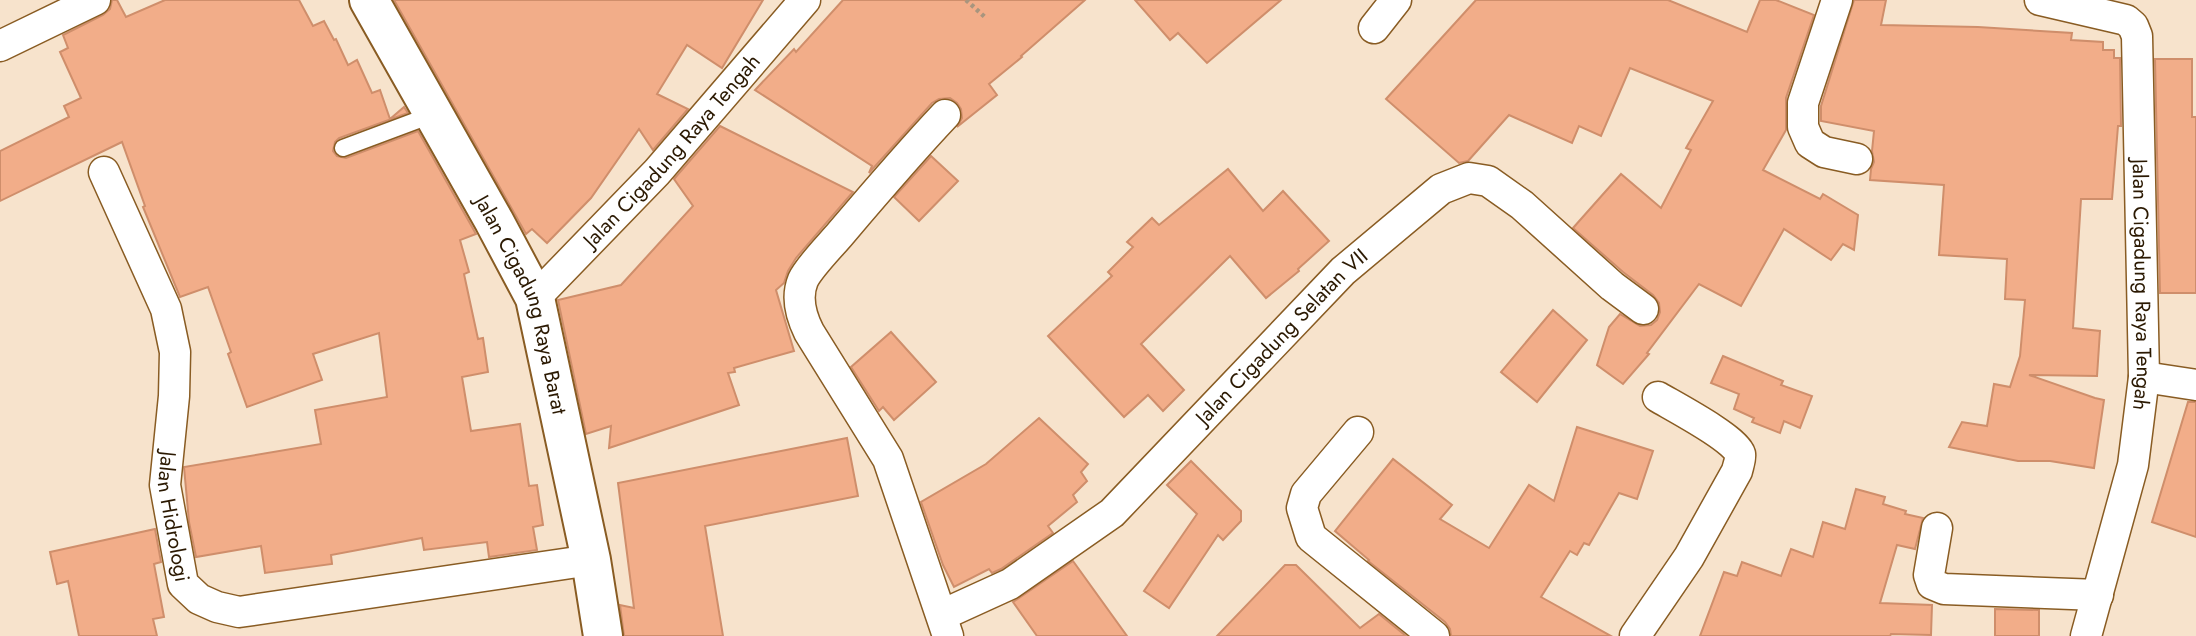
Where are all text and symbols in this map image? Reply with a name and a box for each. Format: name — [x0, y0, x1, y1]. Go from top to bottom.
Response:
street label: Jalan Cigadung Raya Tengah — [574, 47, 767, 257]
street label: Jalan Cigadung Raya Tengah — [2124, 155, 2159, 412]
street label: Jalan Cigadung Raya Barat — [466, 187, 574, 417]
street label: Jalan Cigadung Selatan VII — [1187, 241, 1374, 434]
street label: Jalan Hidrologi — [150, 447, 197, 584]

